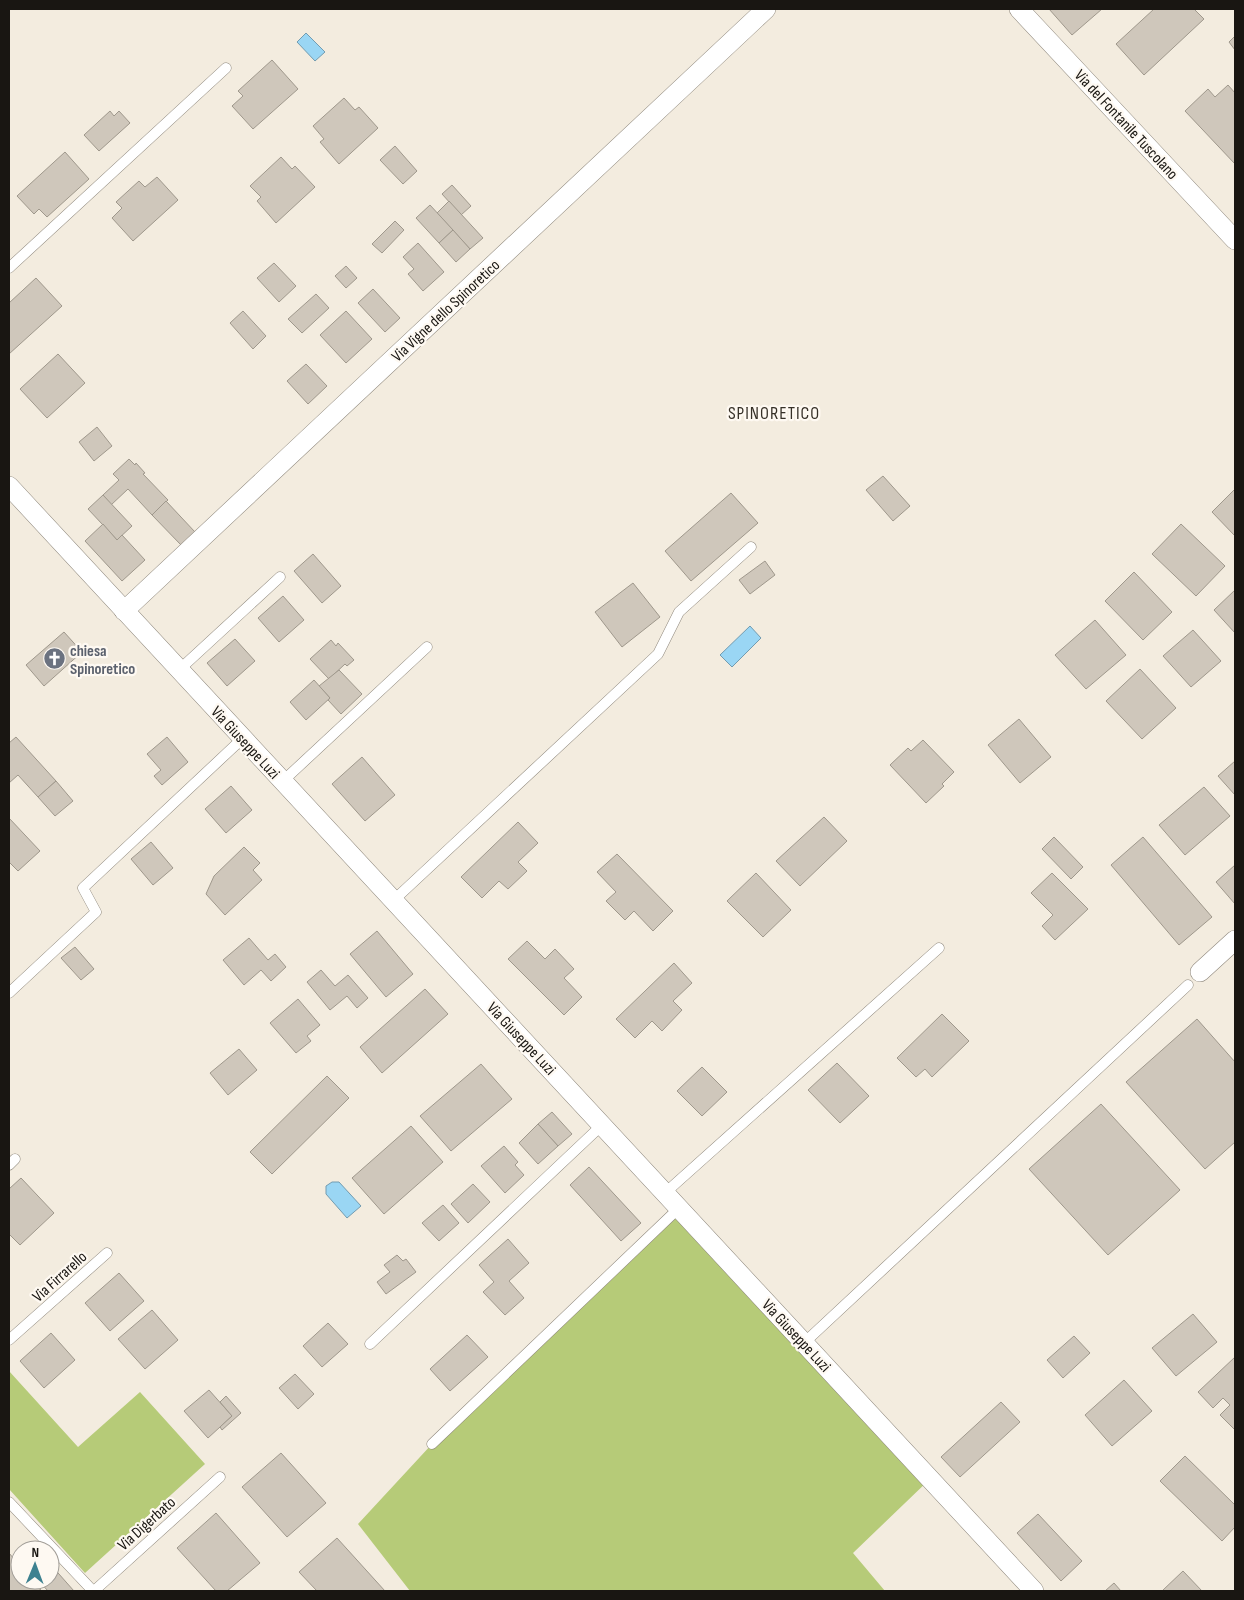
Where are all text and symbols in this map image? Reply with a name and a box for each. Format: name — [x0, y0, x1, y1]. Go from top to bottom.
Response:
street label: Via del Fontanile Tuscolano — [1070, 66, 1182, 184]
street label: Via Vigne dello Spinoretico — [388, 256, 504, 366]
district label: SPINORETICO — [728, 403, 820, 424]
place label: chiesa Spinoretico — [70, 642, 135, 679]
church icon: chiesa Spinoretico — [42, 647, 66, 671]
street label: Via Giuseppe Luzi — [206, 703, 283, 783]
street label: Via Giuseppe Luzi — [482, 999, 559, 1079]
street label: Via Firrarello — [29, 1248, 91, 1306]
street label: Via Giuseppe Luzi — [757, 1296, 834, 1376]
street label: Via Digerbato — [114, 1493, 180, 1555]
north arrow — [10, 1540, 60, 1590]
text: N — [31, 1544, 39, 1561]

